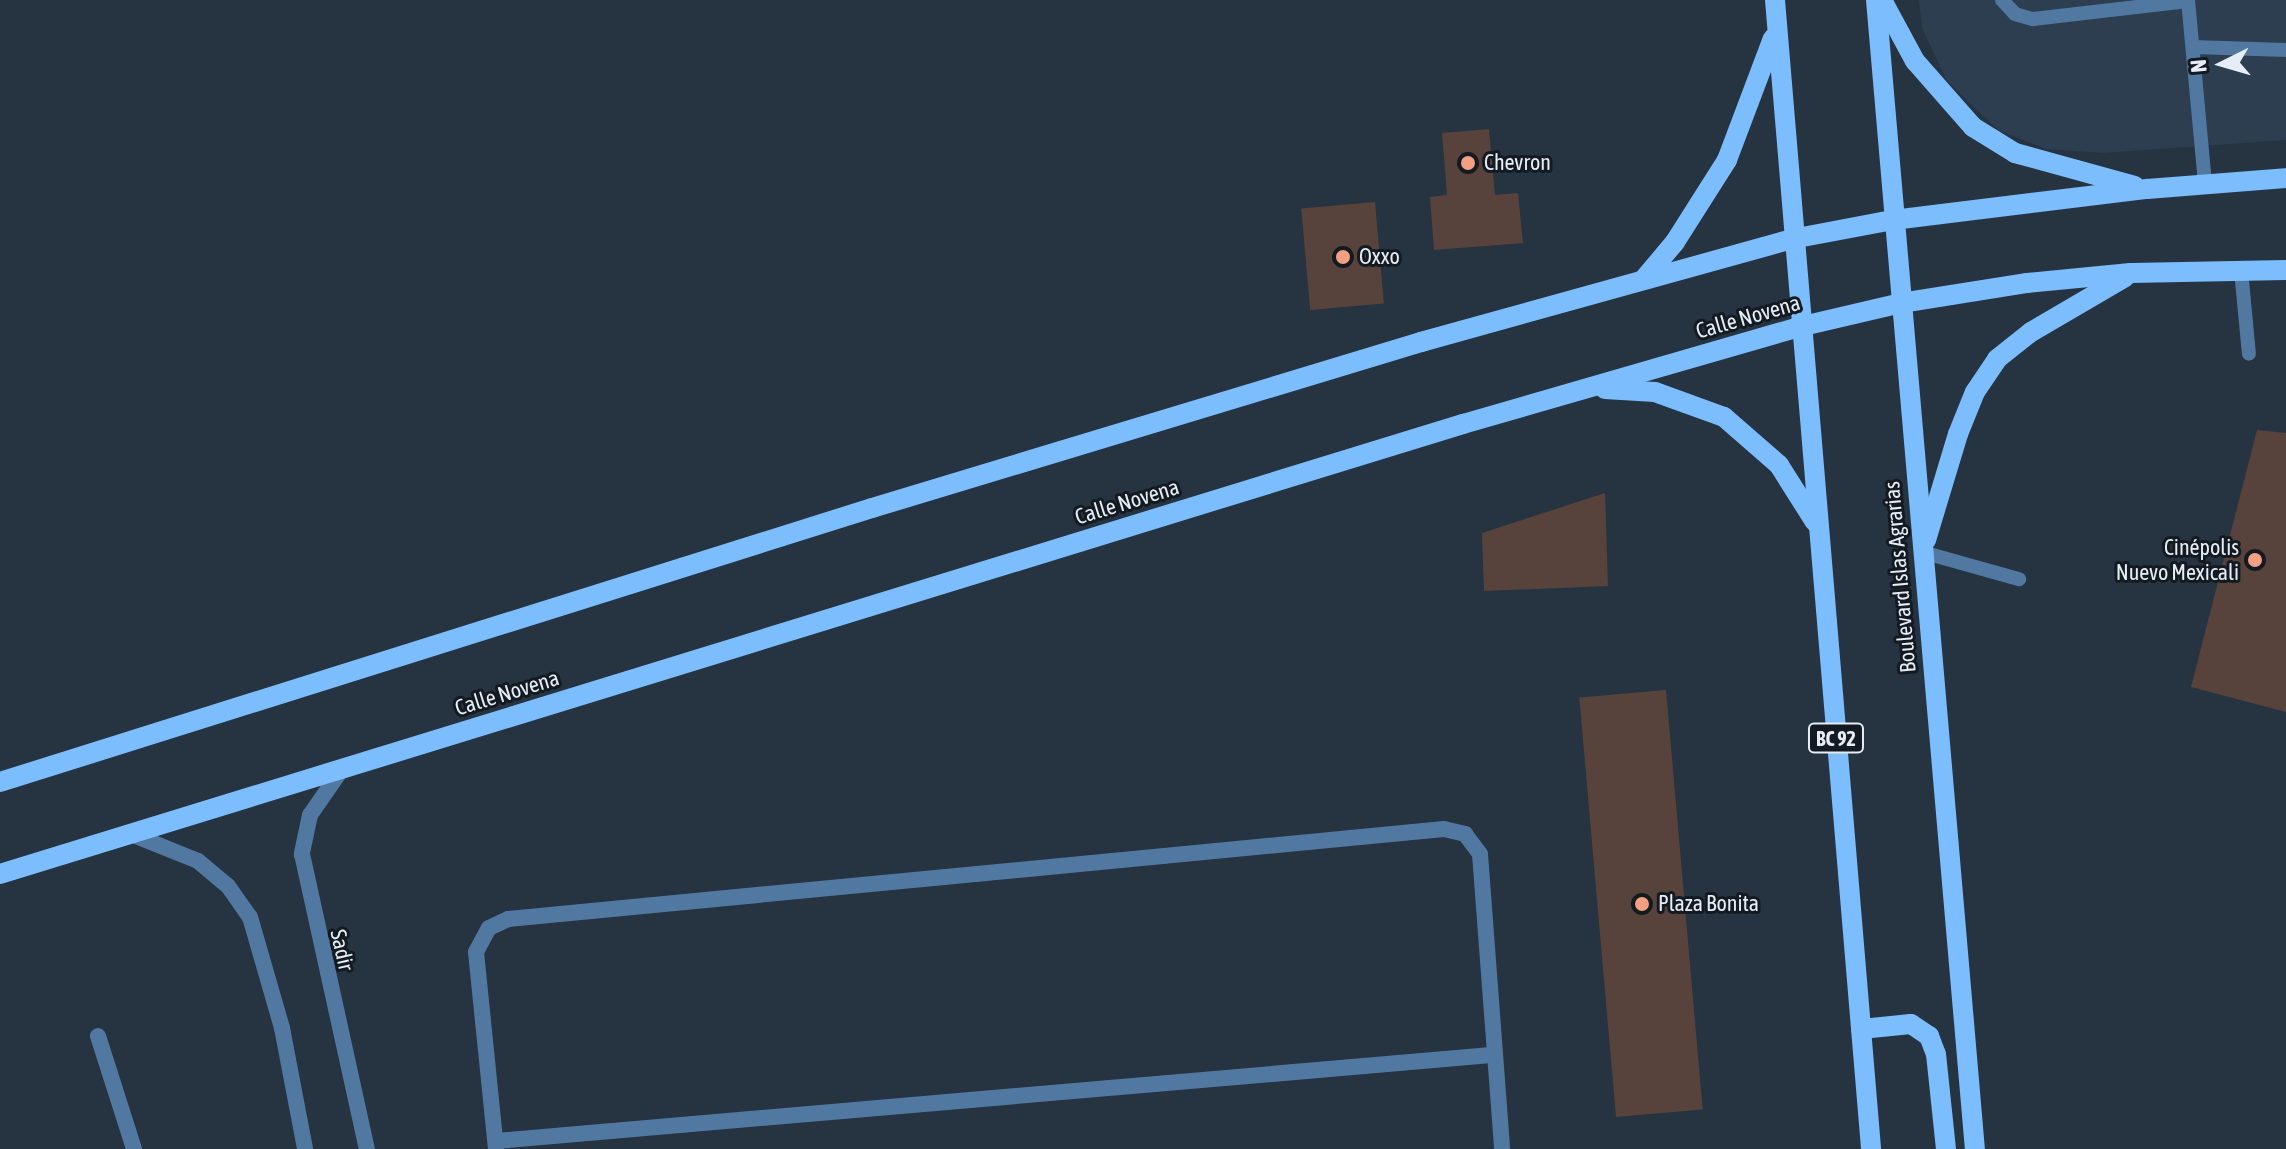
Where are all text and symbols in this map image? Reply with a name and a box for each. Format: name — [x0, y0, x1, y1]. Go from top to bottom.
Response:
north arrow — [2182, 24, 2262, 104]
text: N — [2185, 58, 2212, 74]
place label: Chevron — [1484, 150, 1551, 176]
marker: Chevron — [1459, 154, 1477, 172]
place label: Oxxo — [1359, 244, 1400, 270]
marker: Oxxo — [1334, 248, 1352, 266]
street label: Calle Novena — [1693, 290, 1803, 344]
street label: Calle Novena — [1072, 474, 1182, 530]
street label: Boulevard Islas Agrarias — [1878, 480, 1922, 674]
place label: Cinépolis Nuevo Mexicali — [2116, 534, 2239, 586]
marker: Cinépolis Nuevo Mexicali — [2246, 551, 2264, 569]
street label: Calle Novena — [452, 665, 562, 721]
road number: BC 92 — [1806, 722, 1866, 754]
place label: Plaza Bonita — [1658, 891, 1759, 917]
marker: Plaza Bonita — [1633, 895, 1651, 913]
street label: Sadir — [324, 927, 360, 973]

